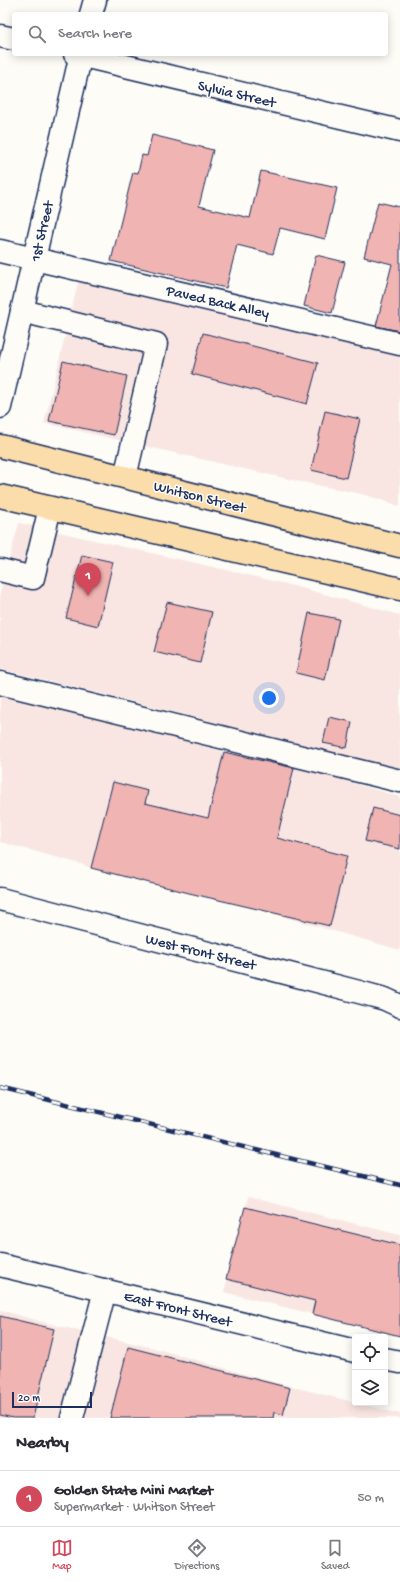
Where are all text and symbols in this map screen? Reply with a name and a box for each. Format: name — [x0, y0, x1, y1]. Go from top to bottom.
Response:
search box — [12, 12, 388, 56]
icon: search — [26, 23, 48, 45]
text: Search here — [58, 25, 132, 43]
street label: Sylvia Street — [196, 77, 279, 113]
street label: 1st Street — [27, 198, 59, 264]
street label: Paved Back Alley — [163, 282, 271, 324]
street label: Whitson Street — [152, 478, 249, 519]
pin: 1 — [75, 563, 101, 596]
your location — [259, 688, 279, 708]
street label: West Front Street — [143, 931, 259, 976]
street label: East Front Street — [122, 1288, 235, 1332]
map controls — [352, 1334, 388, 1406]
button: locate — [352, 1334, 388, 1370]
button: layers — [352, 1370, 388, 1406]
scale bar — [12, 1390, 92, 1409]
text: 20 m — [18, 1393, 40, 1405]
text: Nearby — [16, 1434, 69, 1454]
text: Golden State Mini Market — [54, 1482, 213, 1500]
text: 1 — [26, 1491, 32, 1506]
text: 50 m — [357, 1491, 384, 1506]
text: Supermarket · Whitson Street — [54, 1500, 215, 1515]
tab: Map — [51, 1537, 73, 1573]
tab: Directions — [175, 1537, 219, 1573]
tab: Saved — [321, 1537, 349, 1573]

